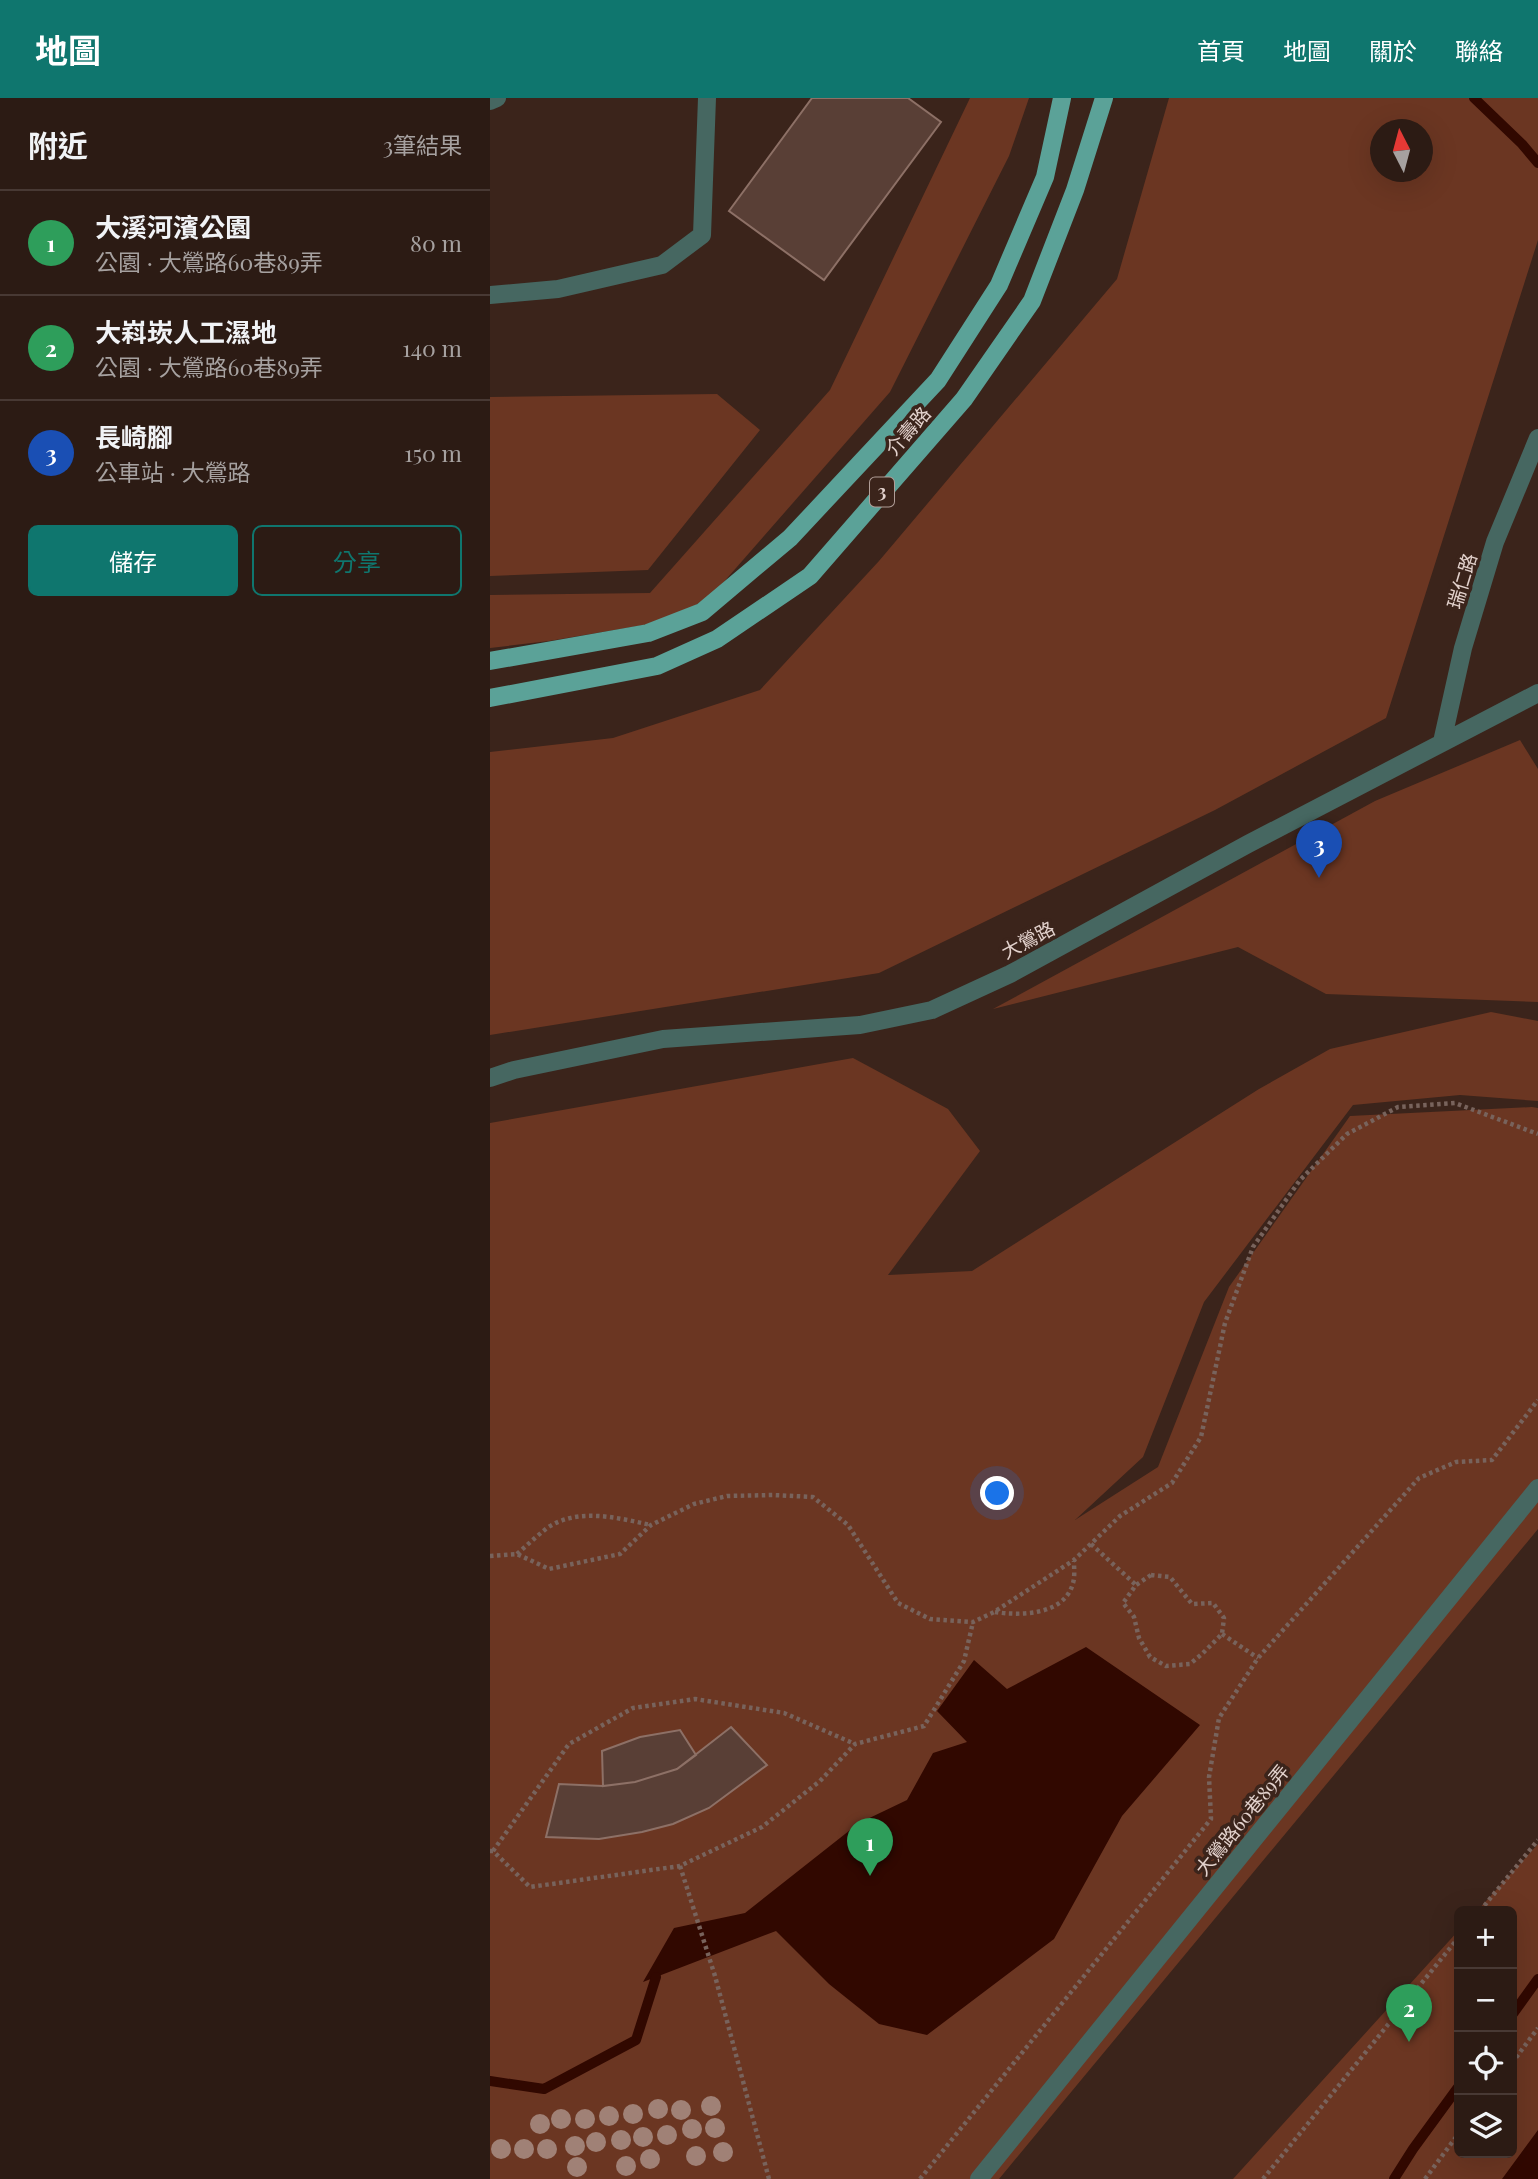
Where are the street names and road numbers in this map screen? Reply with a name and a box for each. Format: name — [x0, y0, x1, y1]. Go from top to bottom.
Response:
street label: 介壽路 — [879, 400, 936, 460]
road number: 3 — [870, 478, 894, 506]
street label: 瑞仁路 — [1440, 550, 1482, 612]
street label: 大鶯路 — [996, 914, 1059, 964]
street label: 大鶯路60巷89弄 — [1188, 1758, 1294, 1880]

